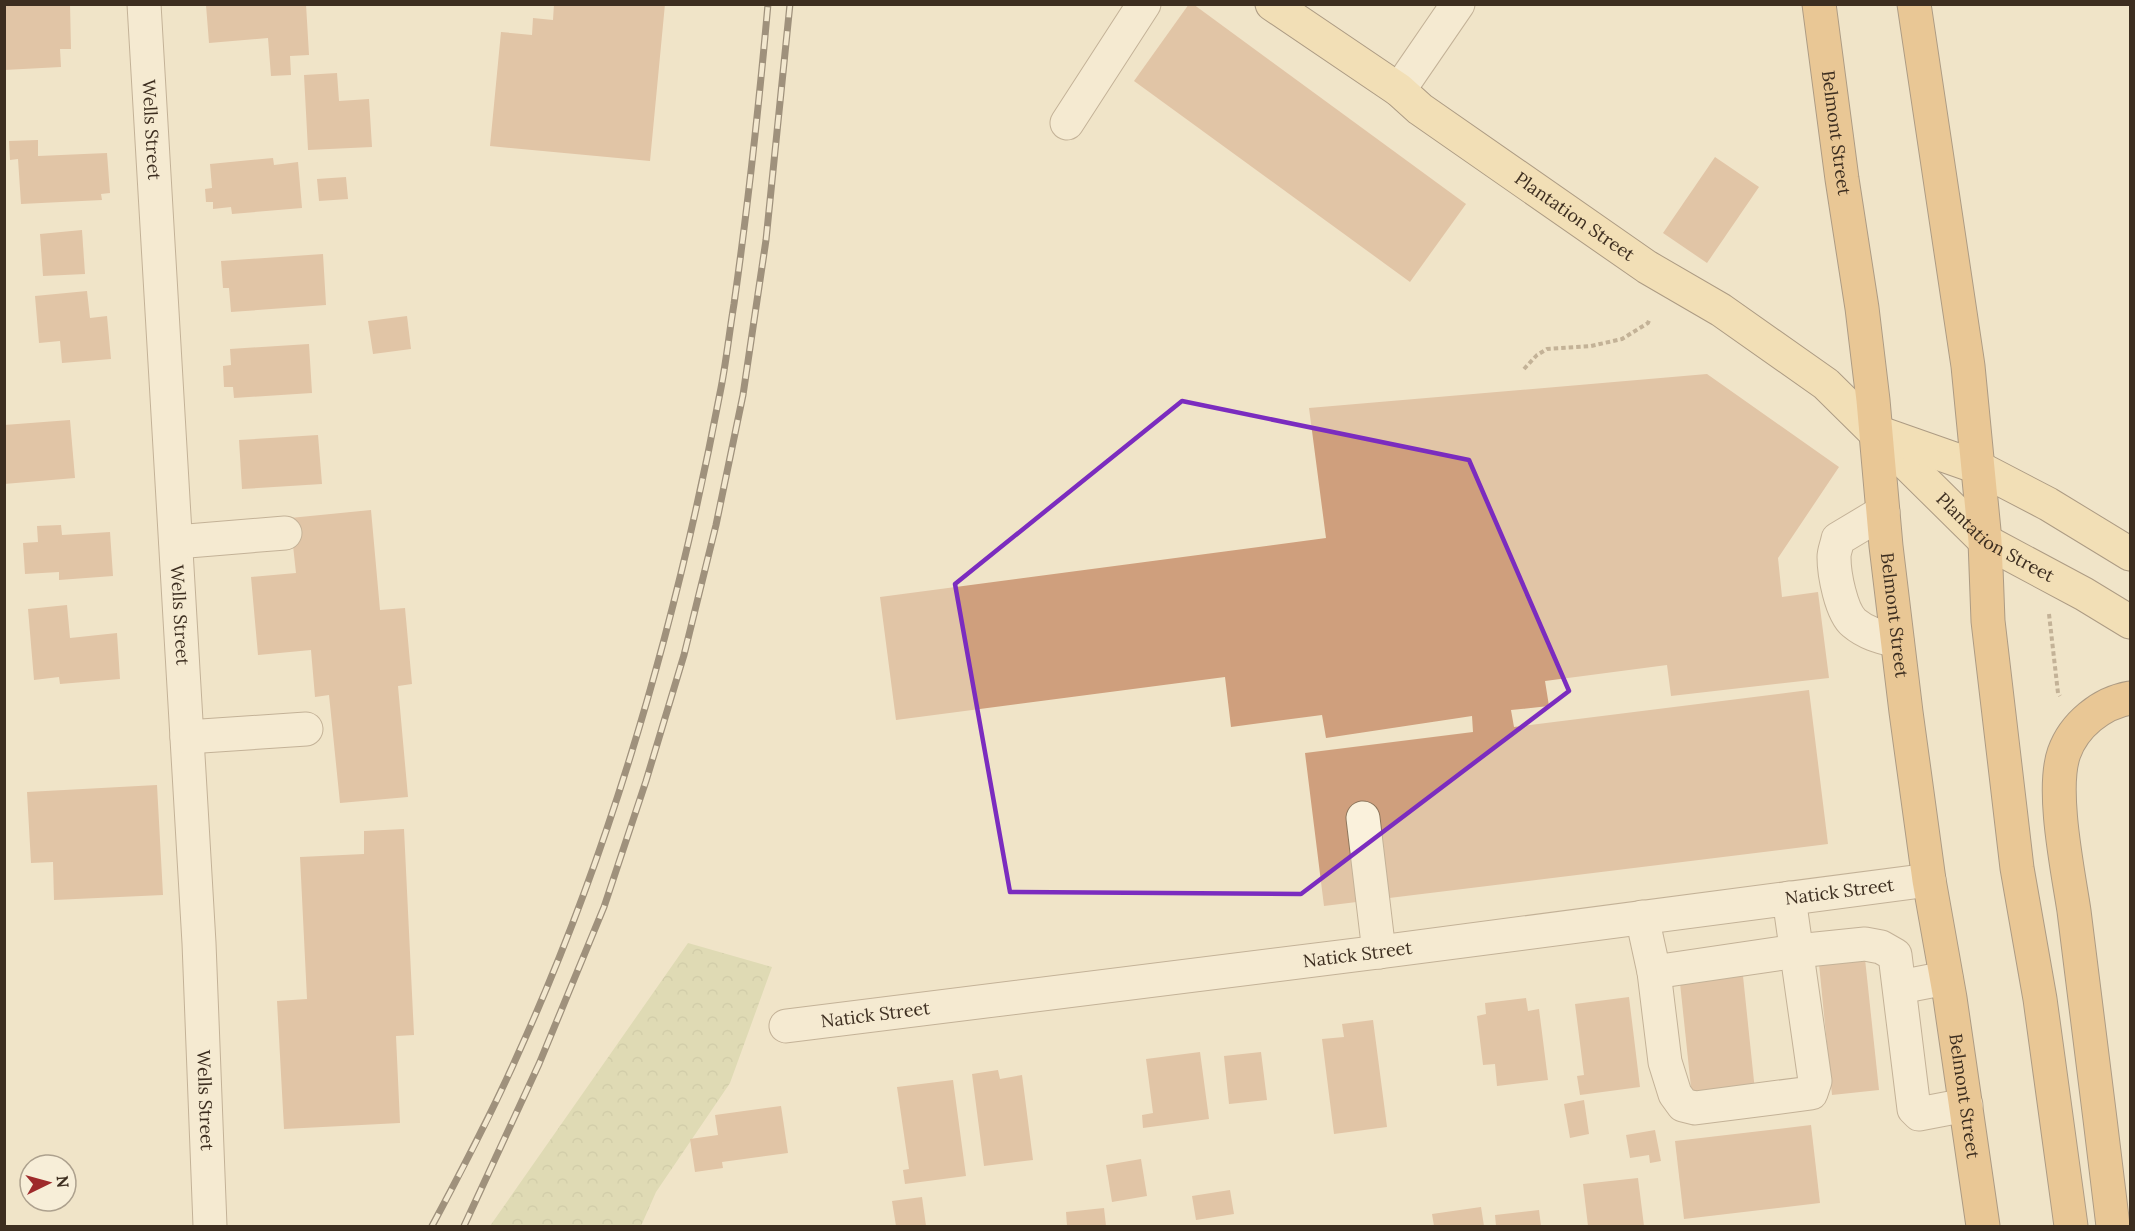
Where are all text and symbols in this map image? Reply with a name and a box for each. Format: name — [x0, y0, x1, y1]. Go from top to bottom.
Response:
street label: Belmont Street — [1817, 69, 1856, 197]
street label: Wells Street — [137, 79, 166, 181]
street label: Plantation Street — [1510, 166, 1639, 266]
street label: Plantation Street — [1931, 487, 2058, 587]
street label: Belmont Street — [1876, 551, 1914, 679]
street label: Wells Street — [166, 564, 195, 666]
street label: Natick Street — [1783, 873, 1895, 910]
street label: Natick Street — [1302, 936, 1414, 972]
street label: Natick Street — [819, 996, 931, 1033]
street label: Belmont Street — [1944, 1032, 1985, 1160]
street label: Wells Street — [192, 1049, 219, 1151]
north arrow — [18, 1153, 78, 1213]
text: N — [52, 1175, 73, 1189]

